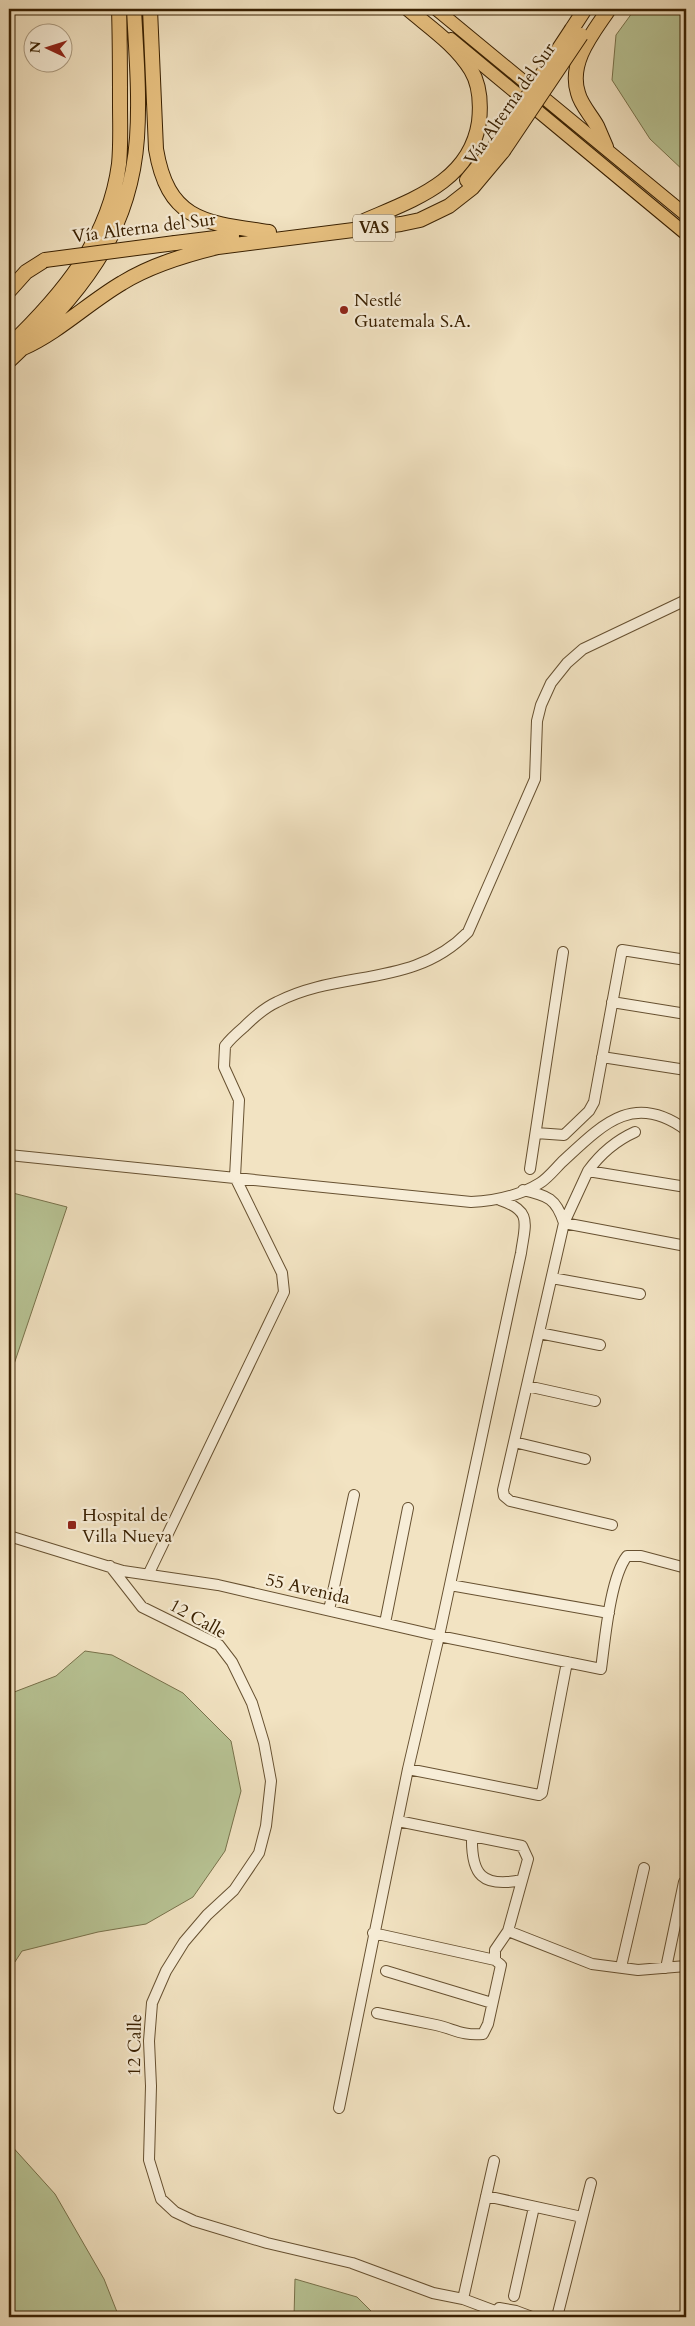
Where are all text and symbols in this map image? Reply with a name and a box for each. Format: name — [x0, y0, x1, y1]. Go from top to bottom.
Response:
north arrow — [22, 22, 72, 72]
street label: Vía Alterna del Sur — [458, 37, 562, 170]
text: N — [26, 40, 45, 54]
street label: Vía Alterna del Sur — [71, 207, 218, 249]
road number: VAS — [353, 214, 395, 242]
place label: Nestlé Guatemala S.A. — [354, 288, 471, 334]
marker: Nestlé Guatemala S.A. — [338, 304, 350, 316]
place label: Hospital de Villa Nueva — [82, 1503, 173, 1549]
marker: Hospital de Villa Nueva — [66, 1519, 78, 1531]
street label: 55 Avenida — [263, 1567, 353, 1611]
street label: 12 Calle — [165, 1593, 231, 1645]
street label: 12 Calle — [122, 2014, 148, 2076]

